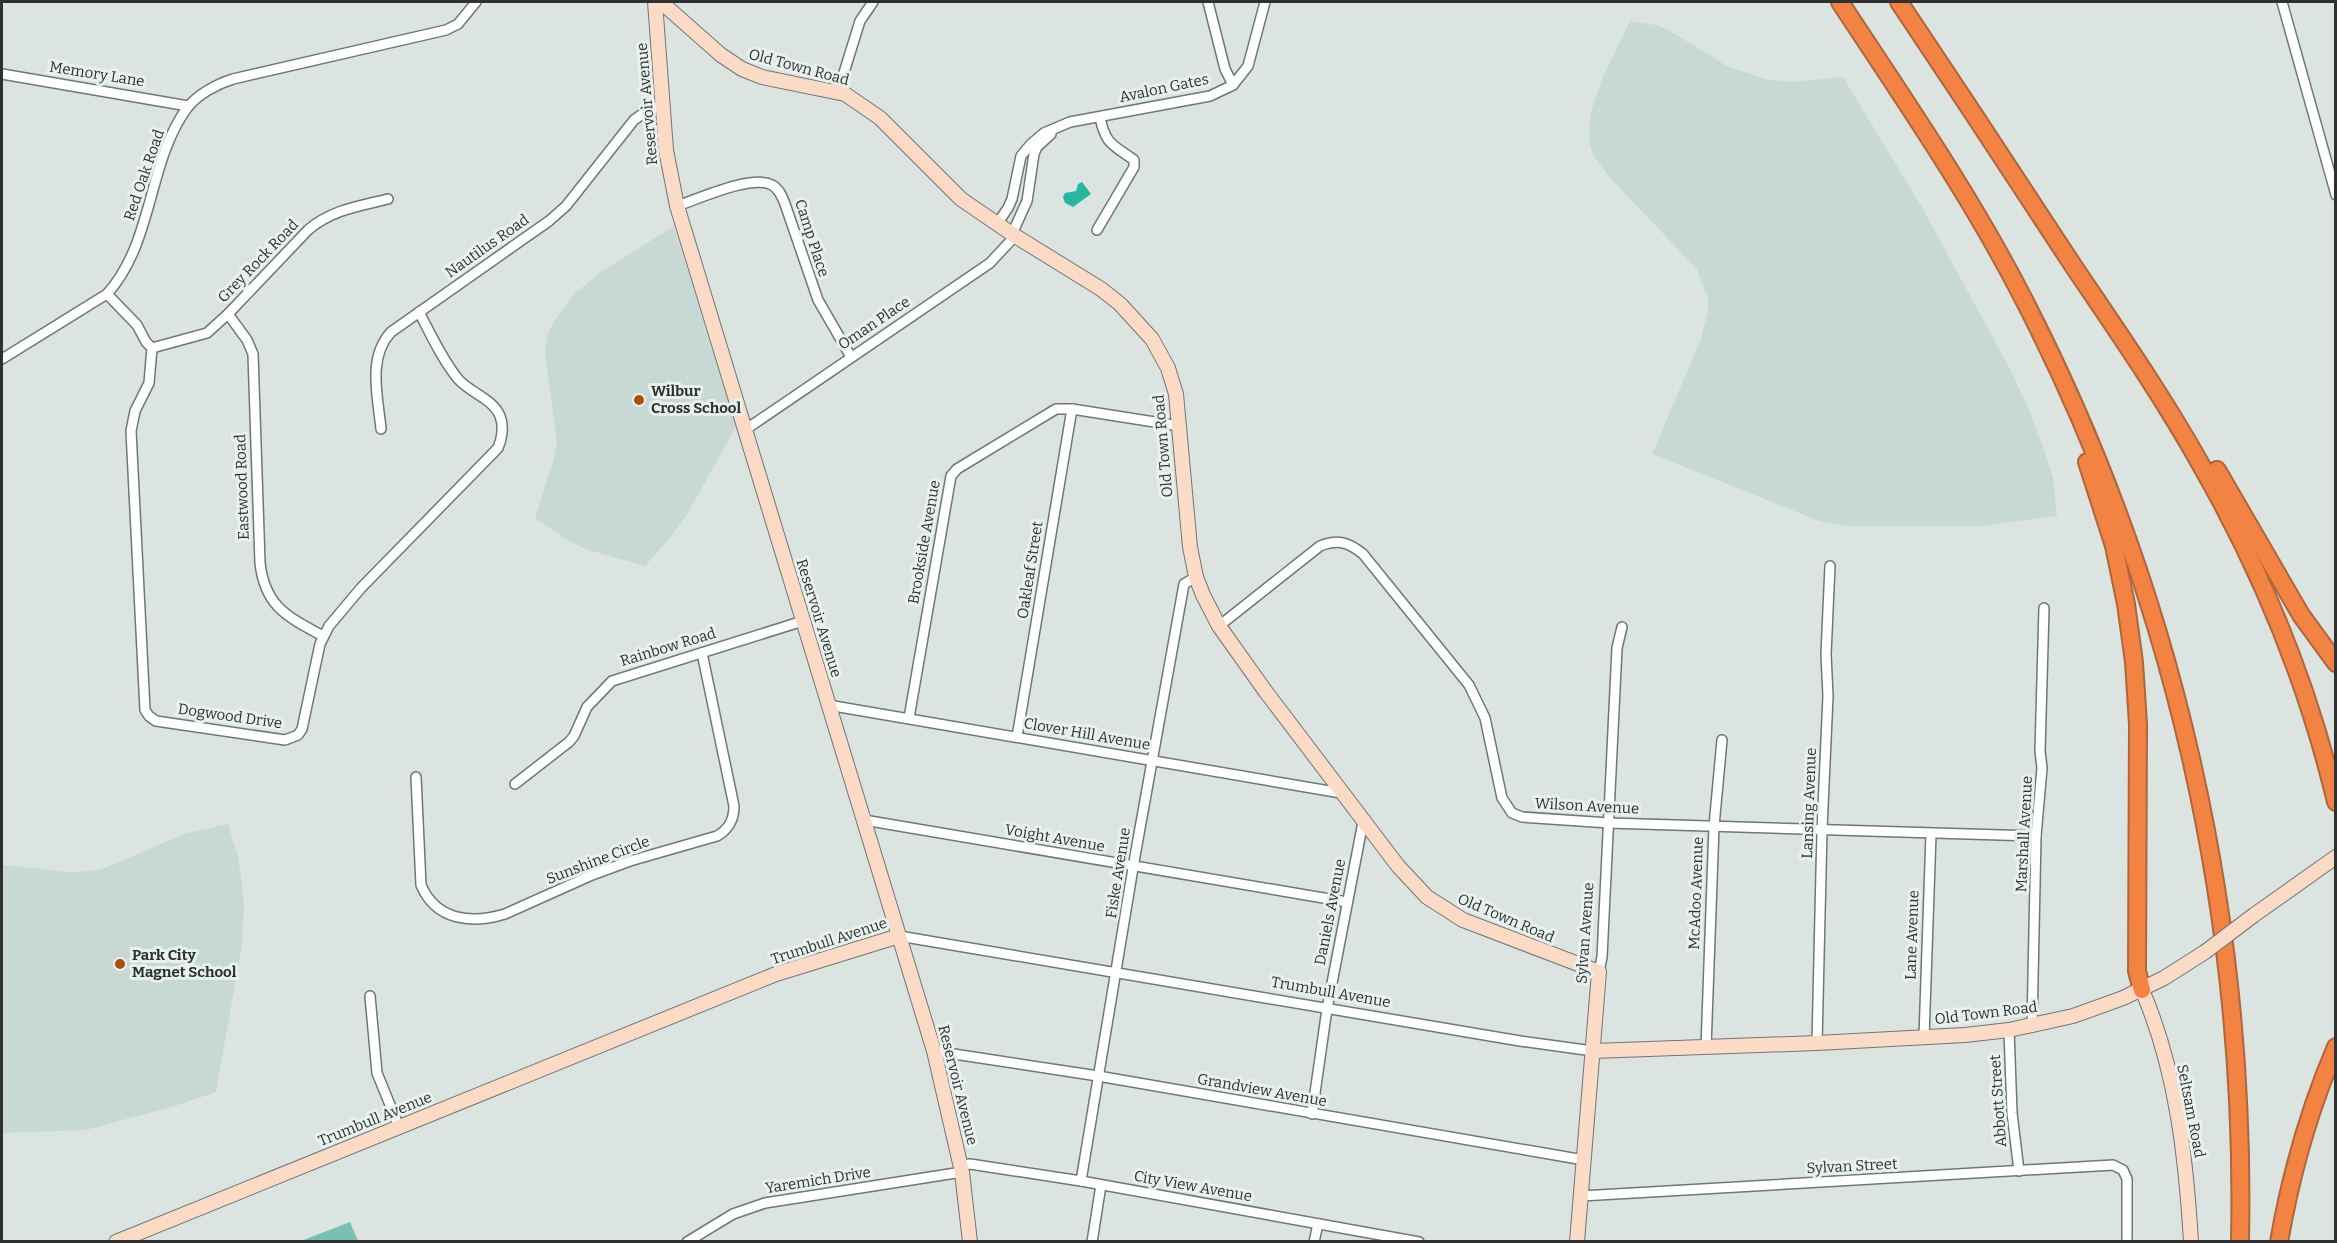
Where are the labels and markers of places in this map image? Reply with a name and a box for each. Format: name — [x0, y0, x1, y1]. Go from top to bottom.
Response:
place label: Wilbur Cross School — [651, 382, 741, 417]
marker: Wilbur Cross School — [632, 393, 646, 407]
place label: Park City Magnet School — [132, 946, 237, 981]
marker: Park City Magnet School — [113, 957, 127, 971]

